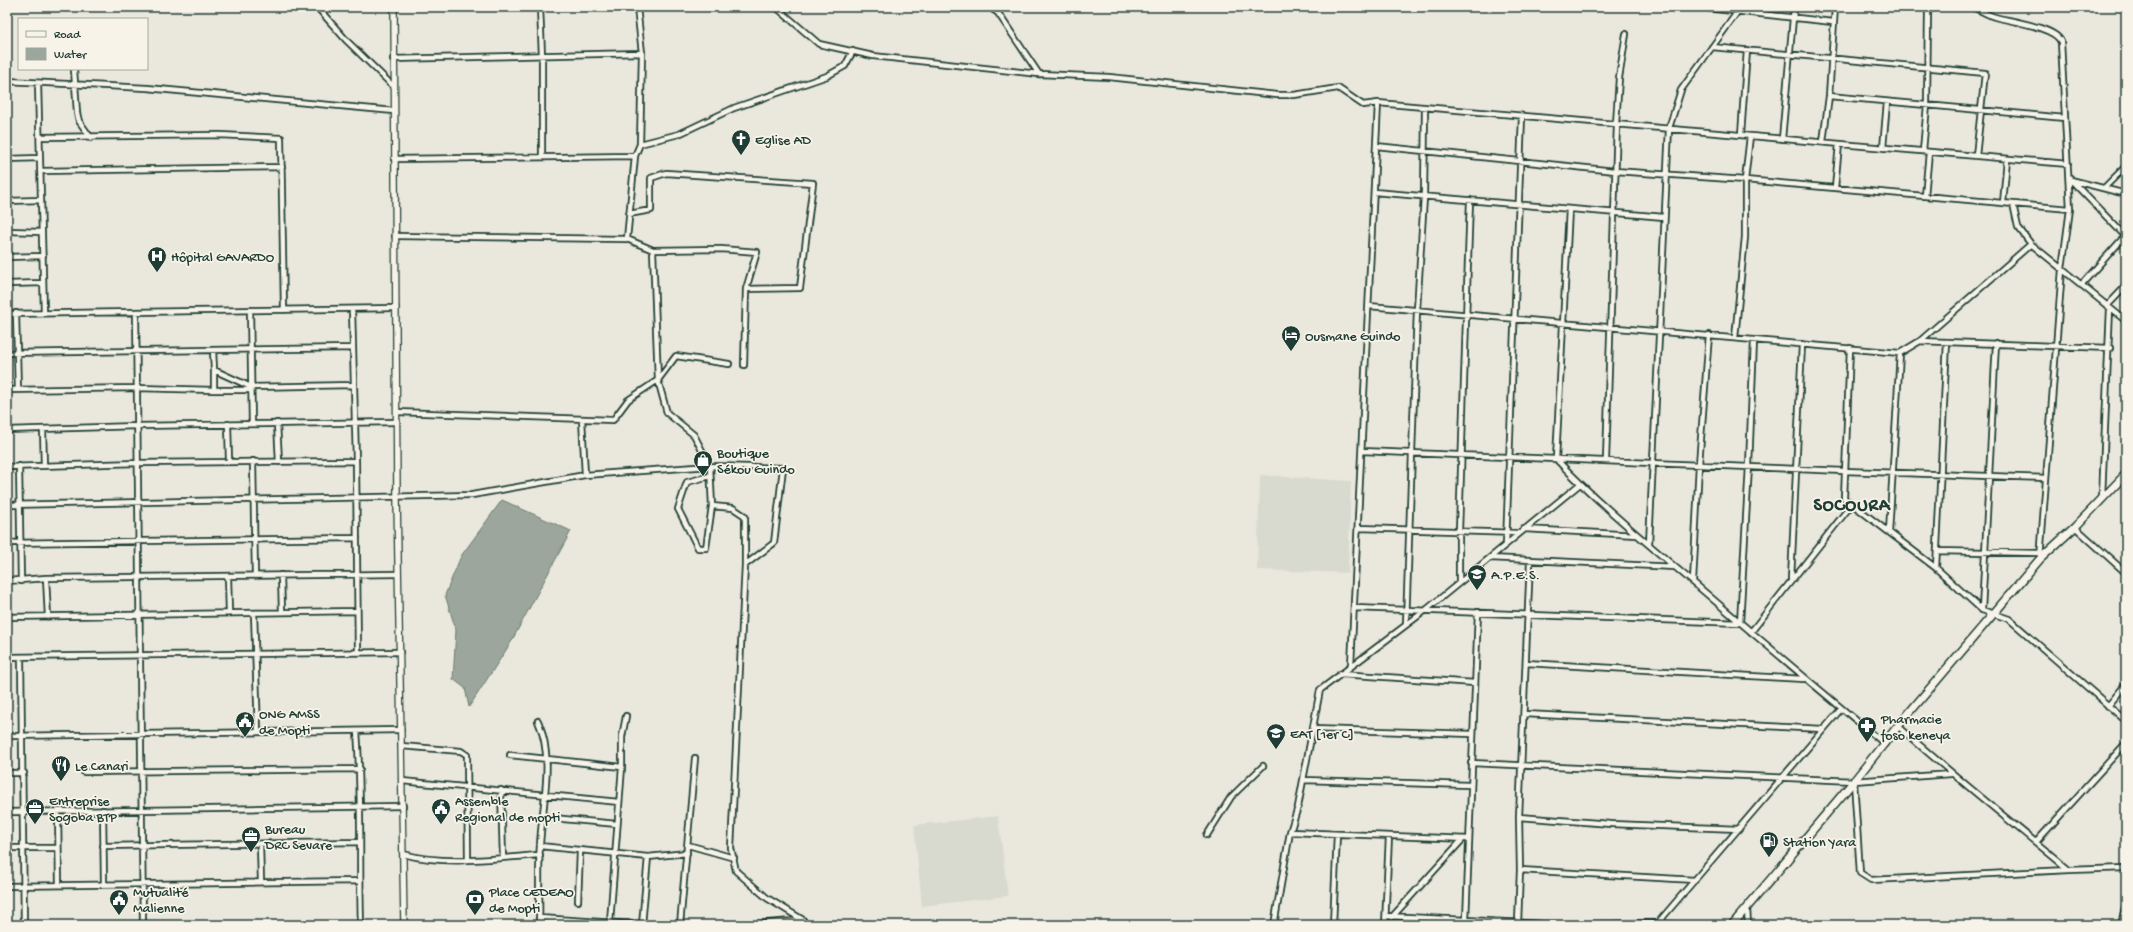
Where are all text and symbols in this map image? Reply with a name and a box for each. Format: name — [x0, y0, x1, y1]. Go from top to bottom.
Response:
legend — [18, 18, 148, 70]
text: Road — [54, 29, 81, 43]
text: Water — [54, 49, 88, 63]
church icon: Eglise AD — [730, 128, 752, 156]
place label: Eglise AD — [755, 133, 812, 150]
hospital icon: Hôpital GAVARDO — [146, 245, 168, 273]
place label: Hôpital GAVARDO — [171, 250, 275, 267]
hotel icon: Ousmane Guindo — [1280, 324, 1302, 352]
place label: Ousmane Guindo — [1305, 329, 1401, 346]
place label: Boutique Sékou Guindo — [716, 446, 795, 479]
shop icon: Boutique Sékou Guindo — [692, 449, 714, 477]
district label: SOCOURA — [1813, 496, 1891, 517]
school or university icon: A.P.E.S. — [1466, 563, 1488, 591]
place label: A.P.E.S. — [1491, 568, 1540, 585]
place label: ONG AMSS de Mopti — [259, 707, 320, 740]
public building icon: ONG AMSS de Mopti — [234, 710, 256, 738]
place label: Pharmacie foso keneya — [1880, 712, 1952, 745]
pharmacy icon: Pharmacie foso keneya — [1856, 715, 1878, 743]
school or university icon: EAT [1er C] — [1265, 722, 1287, 750]
place label: EAT [1er C] — [1290, 727, 1354, 744]
restaurant icon: Le Canari — [50, 754, 72, 782]
place label: Le Canari — [75, 759, 128, 776]
place label: Entreprise Sogoba BTP — [49, 794, 117, 827]
place label: Assemble Regional de mopti — [455, 794, 560, 827]
office icon: Entreprise Sogoba BTP — [24, 797, 46, 825]
public building icon: Assemble Regional de mopti — [430, 797, 452, 825]
place label: Bureau DRC Sevare — [264, 822, 333, 855]
office icon: Bureau DRC Sevare — [240, 825, 262, 853]
fuel station icon: Station Yara — [1758, 830, 1780, 858]
place label: Station Yara — [1783, 835, 1857, 852]
place label: Mutualité Malienne — [133, 885, 189, 918]
place label: Place CEDEAO de Mopti — [488, 885, 574, 918]
public building icon: Mutualité Malienne — [108, 888, 130, 916]
bank icon: Place CEDEAO de Mopti — [464, 888, 486, 916]

